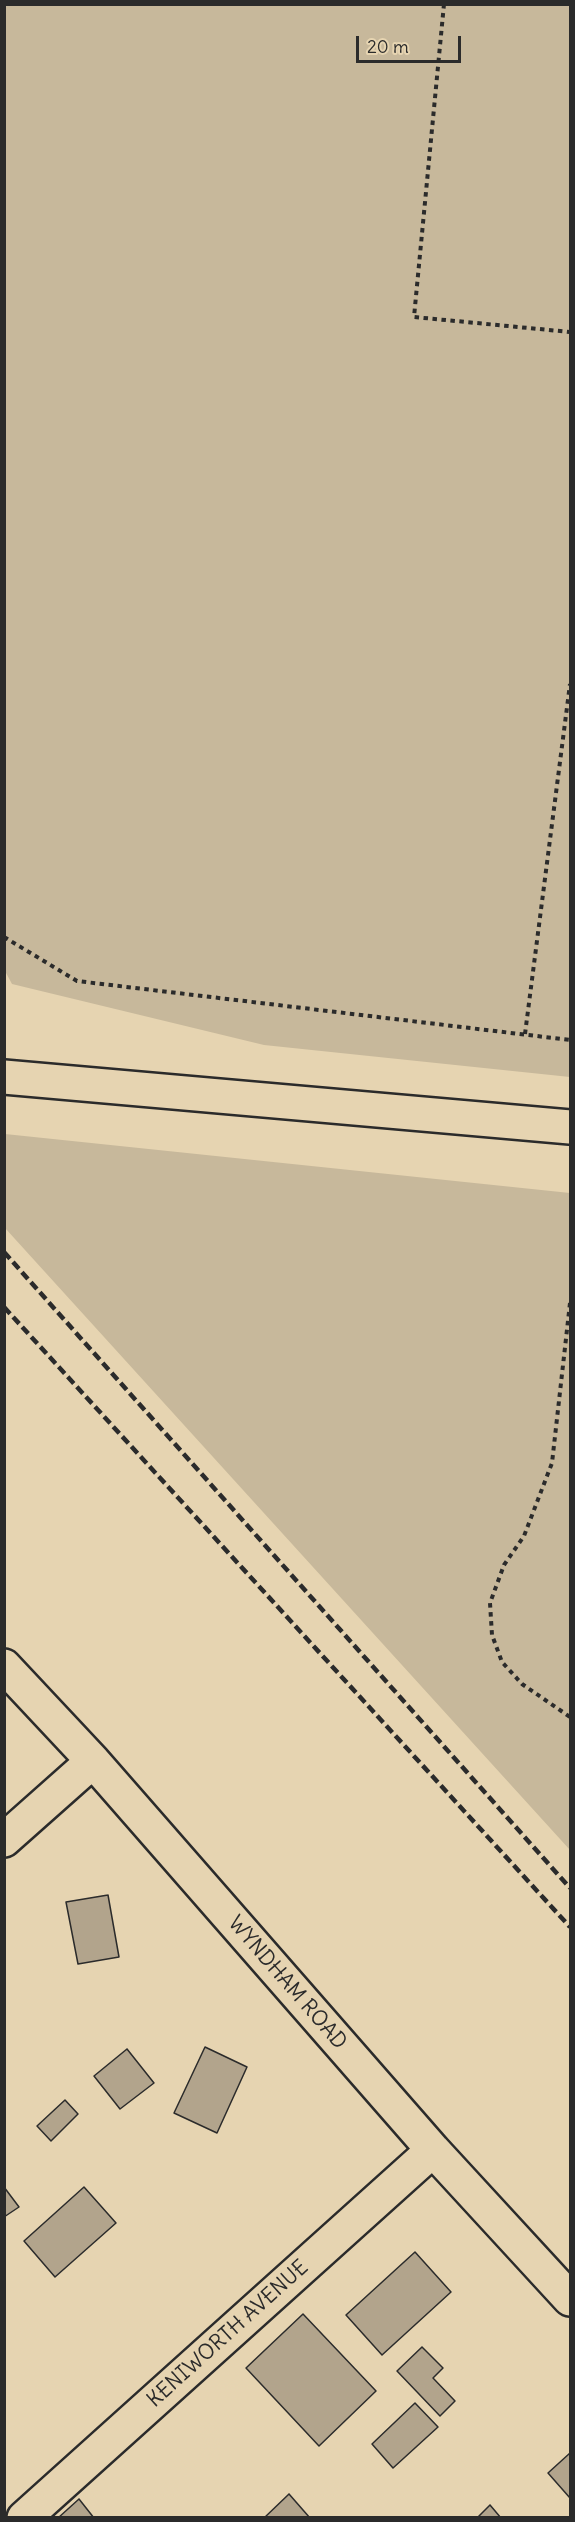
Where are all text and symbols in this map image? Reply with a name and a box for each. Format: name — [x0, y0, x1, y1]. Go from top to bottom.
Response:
scale bar — [359, 24, 464, 62]
text: 20 m — [367, 35, 409, 58]
street label: WYNDHAM ROAD — [222, 1911, 352, 2055]
street label: KENIWORTH AVENUE — [142, 2255, 314, 2413]

